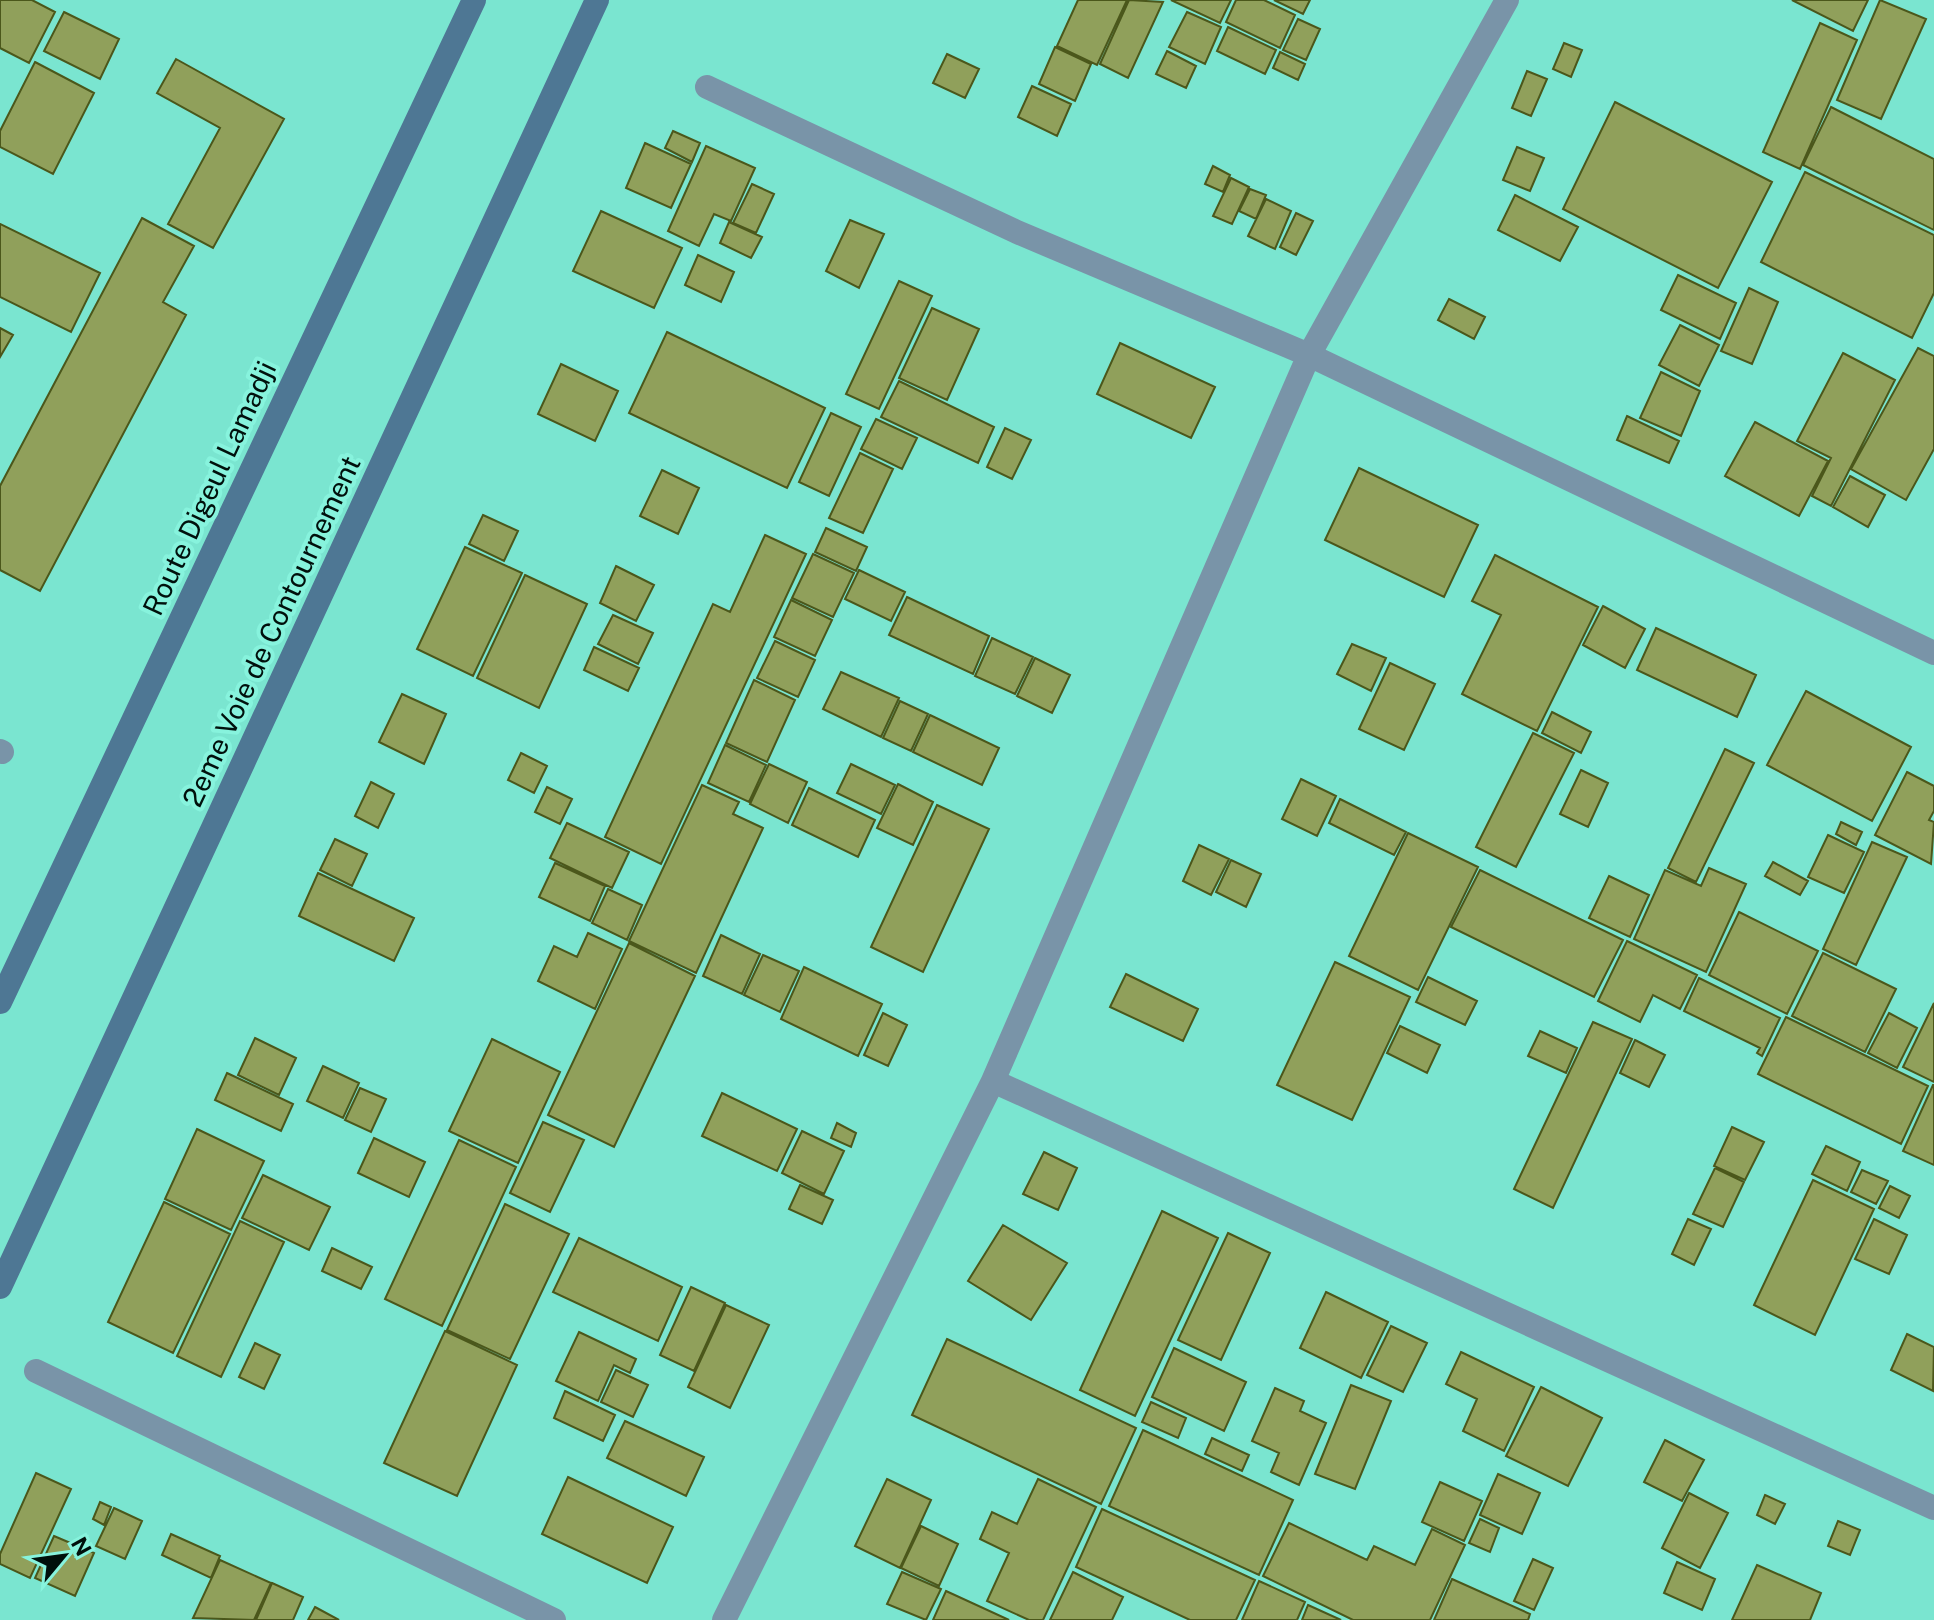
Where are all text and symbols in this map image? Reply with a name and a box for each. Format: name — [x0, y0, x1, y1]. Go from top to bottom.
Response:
street label: Route Digeul Lamadji — [136, 356, 282, 620]
street label: 2eme Voie de Contournement — [175, 450, 367, 812]
north arrow — [24, 1516, 104, 1596]
text: N — [66, 1532, 97, 1560]

